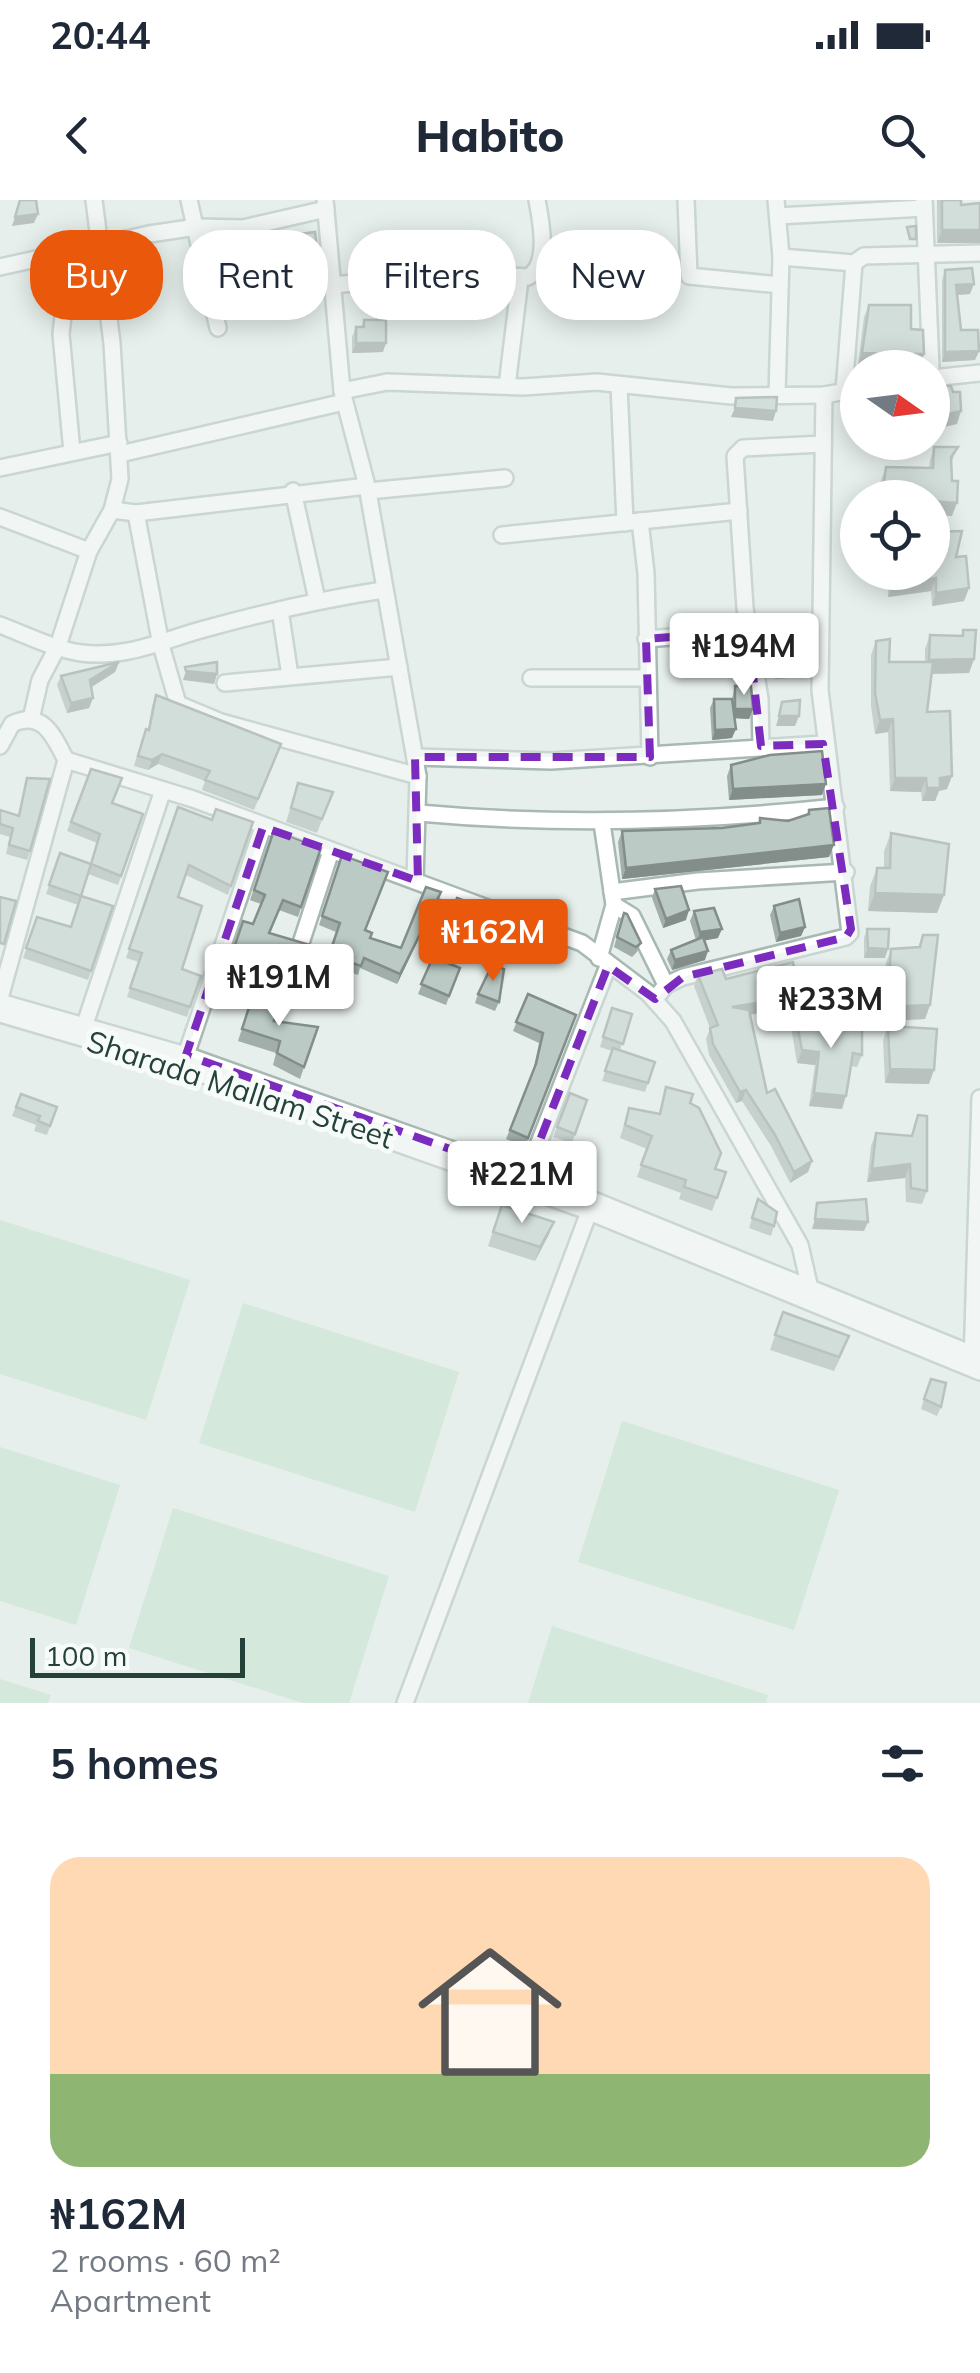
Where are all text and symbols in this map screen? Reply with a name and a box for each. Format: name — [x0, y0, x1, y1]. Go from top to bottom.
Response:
text: 20:44 — [50, 11, 151, 59]
text: Habito — [415, 107, 565, 163]
icon: back — [50, 108, 105, 163]
icon: search — [875, 108, 930, 163]
chip: Buy — [30, 230, 163, 320]
chip: Rent — [183, 230, 328, 320]
chip: Filters — [348, 230, 516, 320]
chip: New — [536, 230, 681, 320]
north arrow — [840, 350, 950, 460]
map controls — [840, 350, 950, 590]
button: locate — [840, 480, 950, 590]
pin: ₦194M — [674, 613, 814, 698]
text: ₦194M — [692, 625, 796, 665]
pin: ₦162M — [423, 899, 563, 984]
text: ₦162M — [441, 911, 545, 951]
pin: ₦191M — [209, 944, 349, 1029]
text: ₦191M — [227, 956, 331, 996]
pin: ₦233M — [761, 966, 901, 1051]
text: ₦233M — [779, 978, 883, 1018]
street label: Sharada Mallam Street — [82, 1022, 398, 1157]
pin: ₦221M — [452, 1141, 592, 1226]
text: ₦221M — [470, 1153, 574, 1193]
scale bar — [30, 1633, 245, 1678]
text: 100 m — [45, 1638, 127, 1673]
icon: filters — [875, 1736, 930, 1791]
text: 5 homes — [50, 1737, 219, 1790]
icon: home — [400, 1922, 580, 2102]
text: ₦162M — [50, 2187, 187, 2240]
text: 2 rooms · 60 m² — [50, 2240, 281, 2280]
text: Apartment — [50, 2280, 211, 2320]

